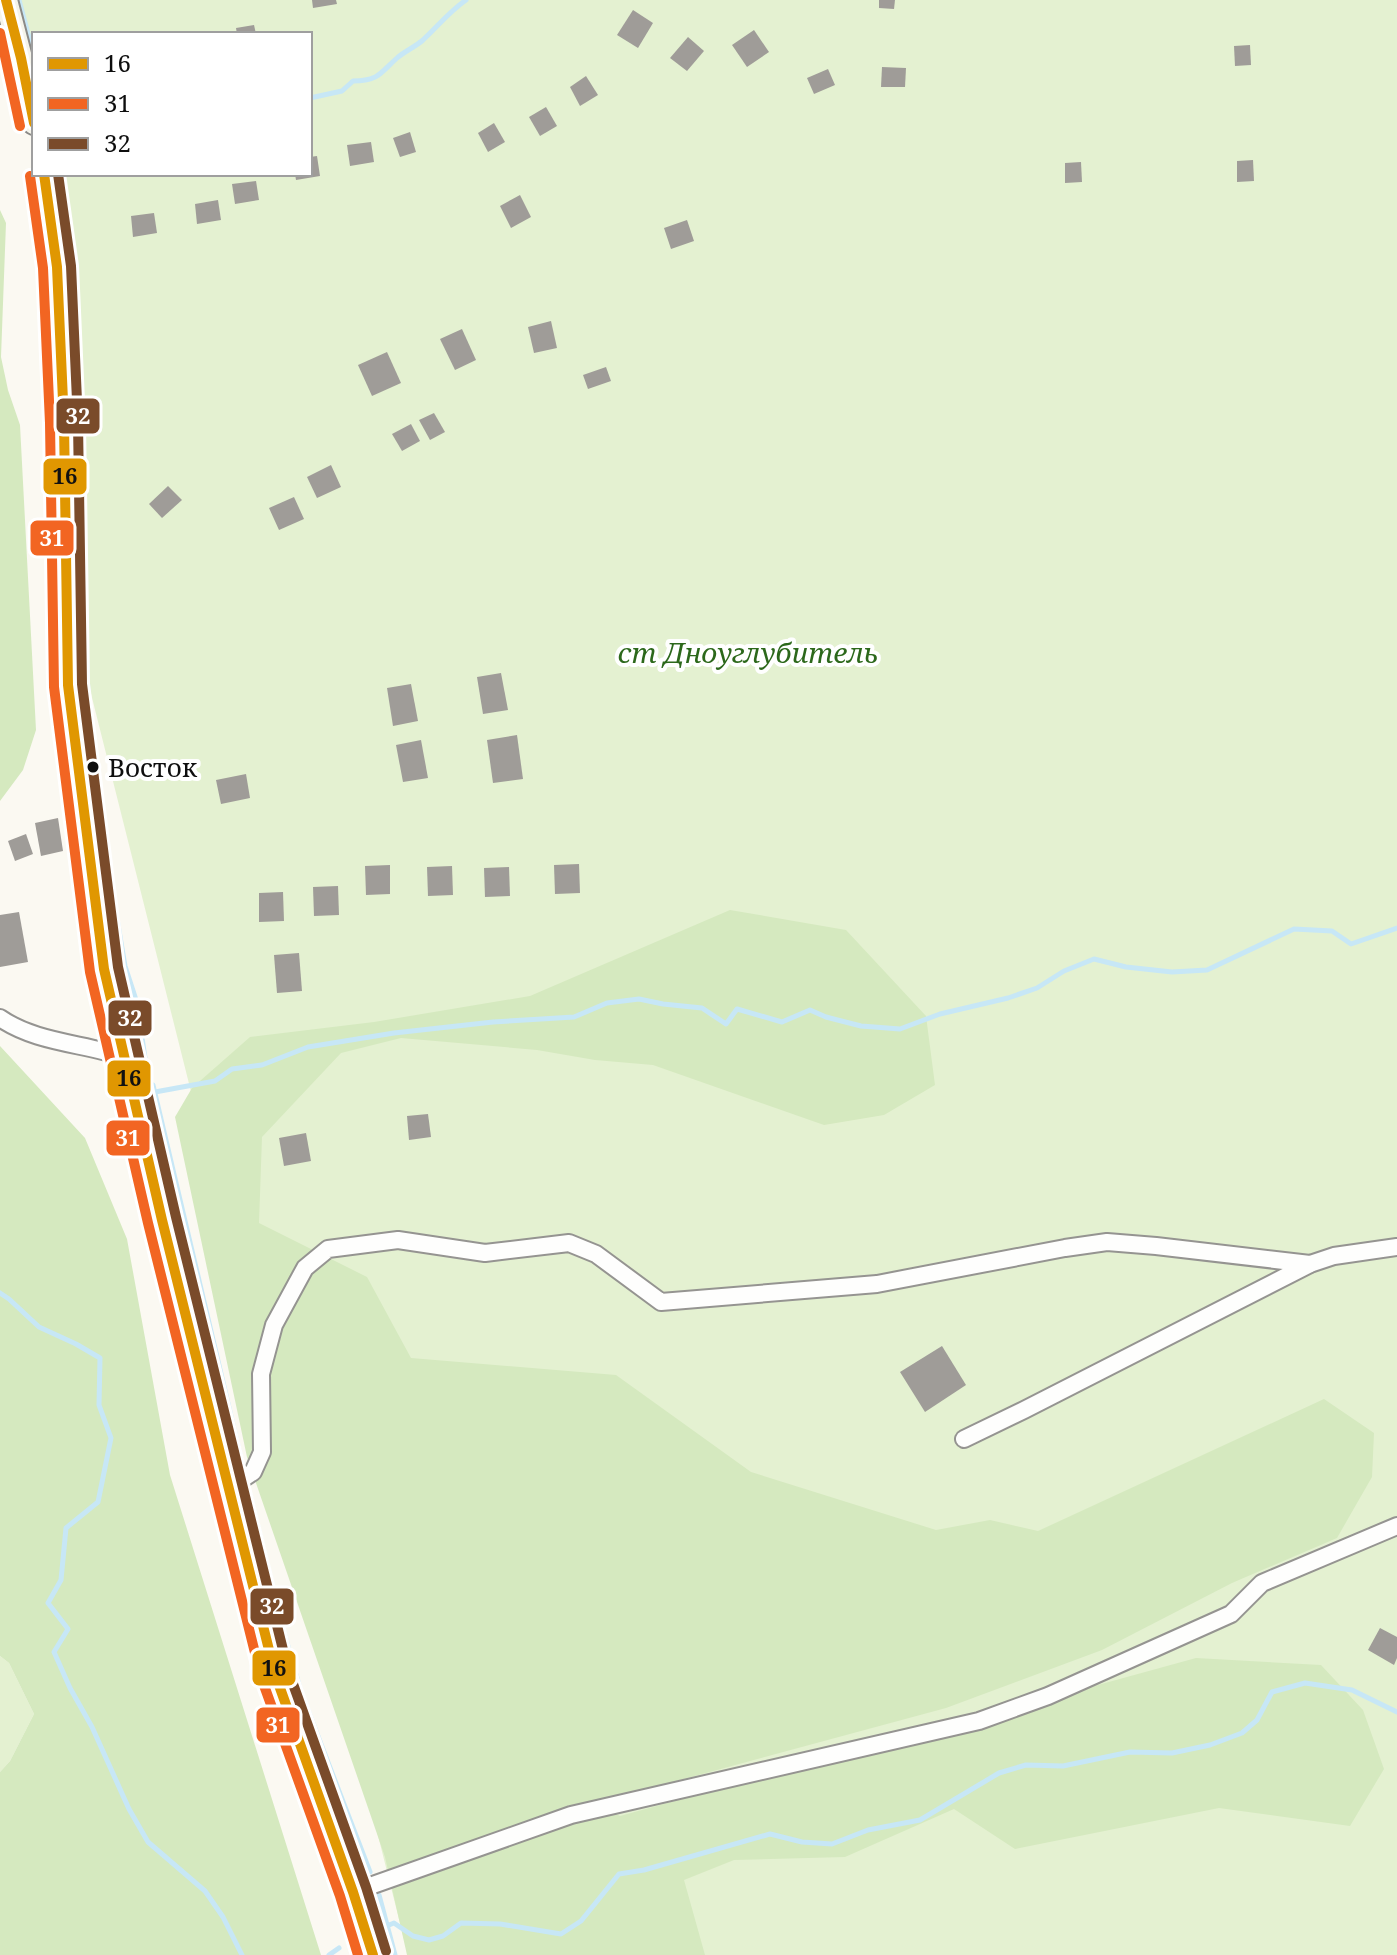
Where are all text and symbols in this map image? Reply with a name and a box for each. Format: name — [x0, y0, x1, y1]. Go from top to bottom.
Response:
legend — [32, 32, 312, 176]
text: 16 — [104, 46, 131, 79]
text: 31 — [104, 86, 131, 119]
text: 32 — [104, 126, 131, 159]
line badge: 32 — [55, 397, 101, 435]
text: 32 — [66, 400, 90, 430]
line badge: 16 — [42, 457, 88, 496]
text: 16 — [53, 460, 77, 490]
line badge: 31 — [29, 519, 75, 557]
text: 31 — [40, 522, 64, 552]
park label: ст Дноуглубитель — [618, 633, 878, 671]
place label: Восток — [108, 749, 198, 785]
marker: Восток — [85, 759, 101, 775]
line badge: 32 — [107, 999, 153, 1037]
text: 32 — [118, 1002, 142, 1032]
line badge: 16 — [106, 1059, 152, 1098]
text: 16 — [117, 1062, 141, 1092]
line badge: 31 — [105, 1119, 151, 1157]
text: 31 — [116, 1122, 140, 1152]
line badge: 32 — [249, 1587, 295, 1626]
text: 32 — [260, 1590, 284, 1620]
line badge: 16 — [251, 1649, 297, 1687]
text: 16 — [262, 1652, 286, 1682]
line badge: 31 — [255, 1706, 301, 1744]
text: 31 — [266, 1709, 290, 1739]

